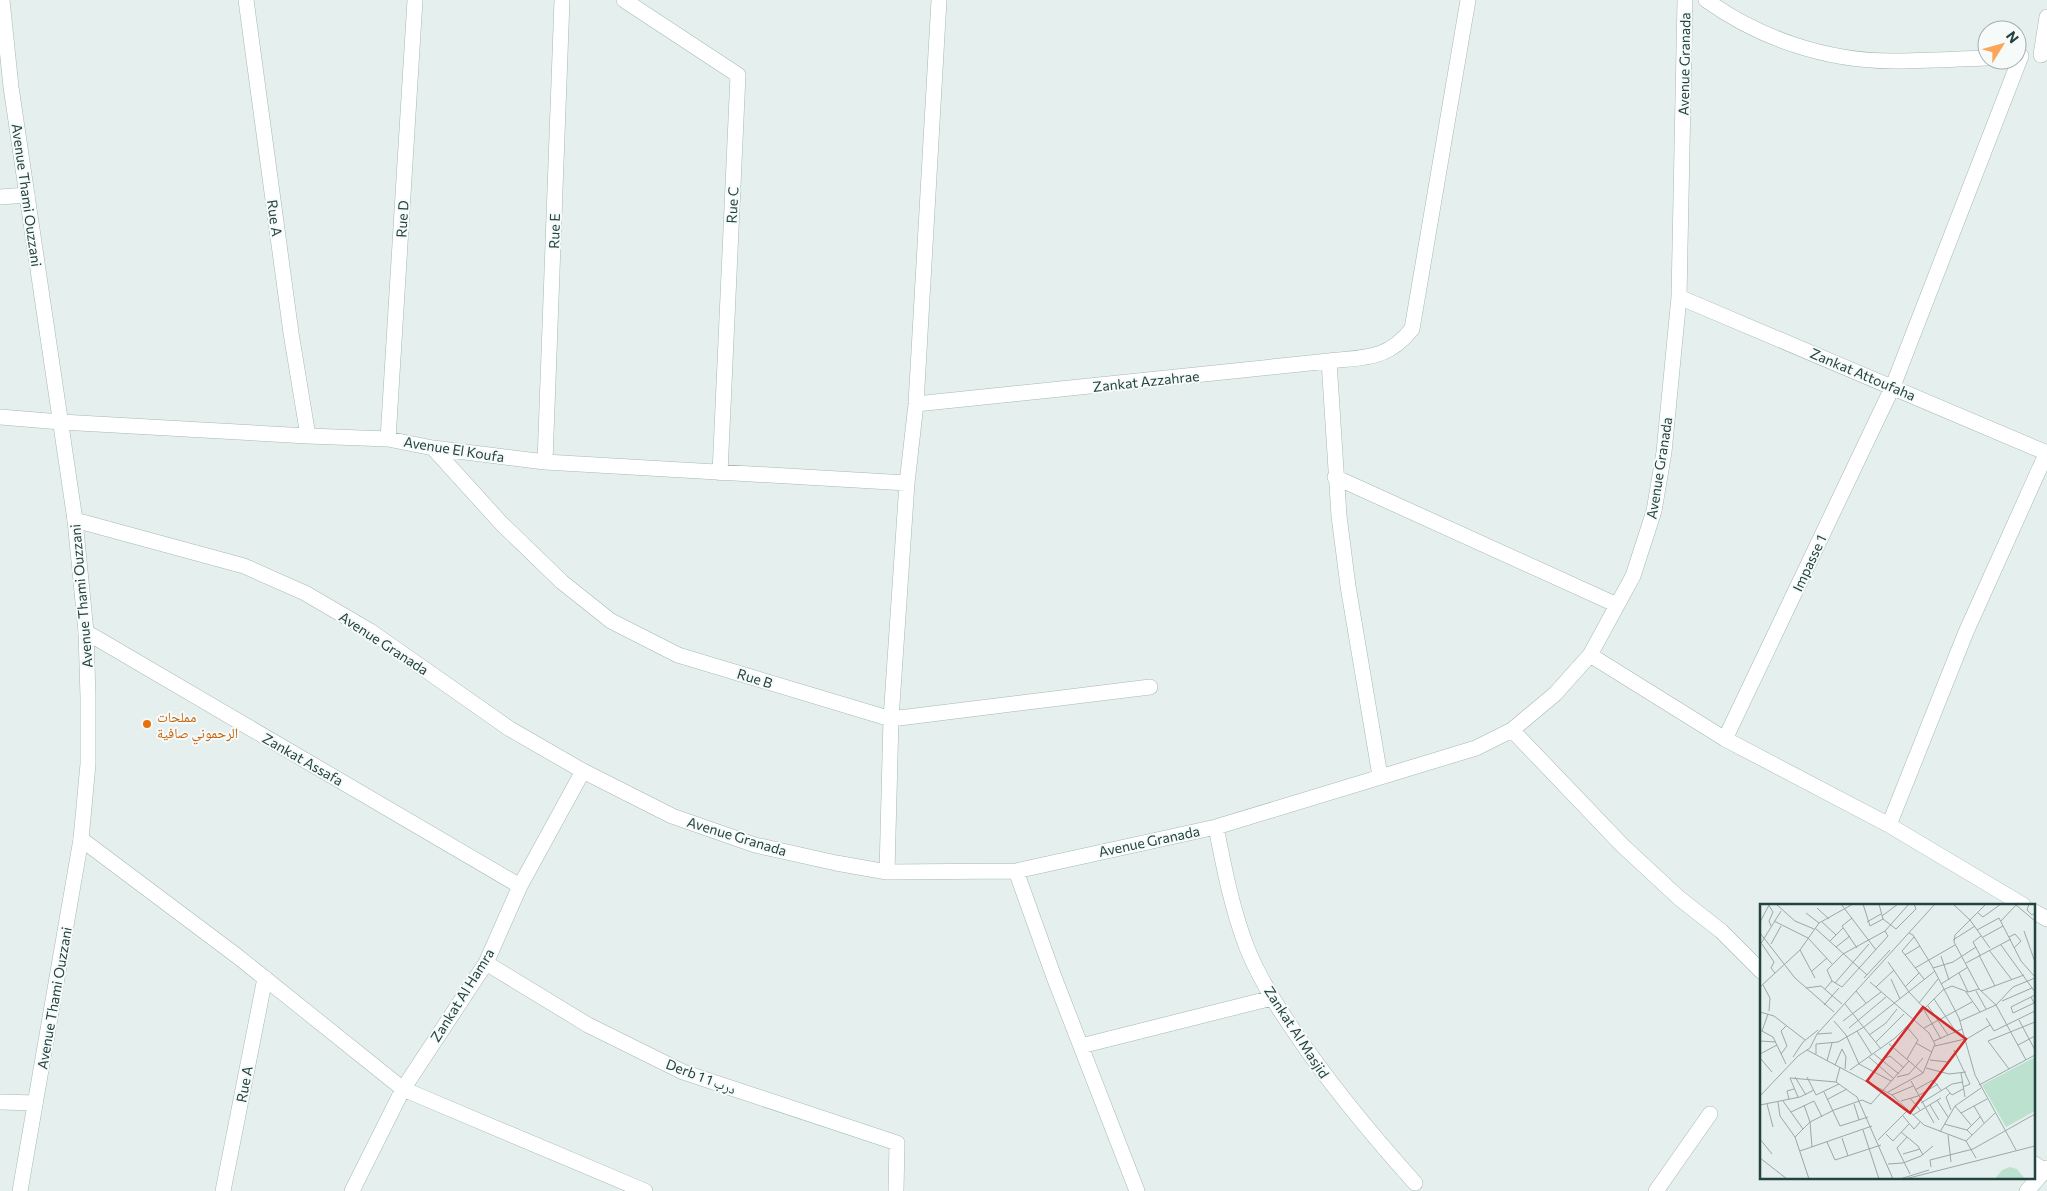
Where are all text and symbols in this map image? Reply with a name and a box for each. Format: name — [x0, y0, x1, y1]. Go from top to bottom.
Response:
street label: Avenue Granada — [1675, 12, 1693, 116]
north arrow — [1977, 20, 2027, 70]
text: N — [2003, 28, 2023, 46]
street label: Avenue Thami Ouzzani — [9, 122, 45, 268]
street label: Rue C — [723, 186, 741, 224]
street label: Rue A — [264, 199, 286, 238]
street label: Rue D — [392, 200, 412, 238]
street label: Rue E — [545, 213, 563, 249]
street label: Zankat Attoufaha — [1808, 344, 1918, 404]
street label: Zankat Azzahrae — [1092, 367, 1200, 395]
street label: Avenue Granada — [1643, 416, 1675, 520]
street label: Avenue El Koufa — [402, 433, 506, 465]
street label: Avenue Thami Ouzzani — [66, 523, 96, 669]
street label: Impasse 1 — [1789, 532, 1829, 594]
street label: Avenue Granada — [336, 608, 432, 678]
street label: Rue B — [735, 665, 775, 691]
place label: مملحات الرحموني صافية — [157, 708, 238, 744]
marker: مملحات الرحموني صافية — [141, 718, 153, 730]
street label: Zankat Assafa — [260, 729, 346, 789]
street label: Avenue Granada — [685, 813, 789, 859]
street label: Avenue Granada — [1097, 822, 1201, 860]
inset map — [1760, 904, 2034, 1178]
street label: Avenue Thami Ouzzani — [33, 925, 75, 1071]
street label: Zankat Al Hamra — [426, 945, 498, 1045]
street label: Zankat Al Masjid — [1261, 983, 1333, 1081]
street label: Derb 1 درب 1 — [663, 1055, 739, 1098]
street label: Rue A — [232, 1064, 256, 1104]

